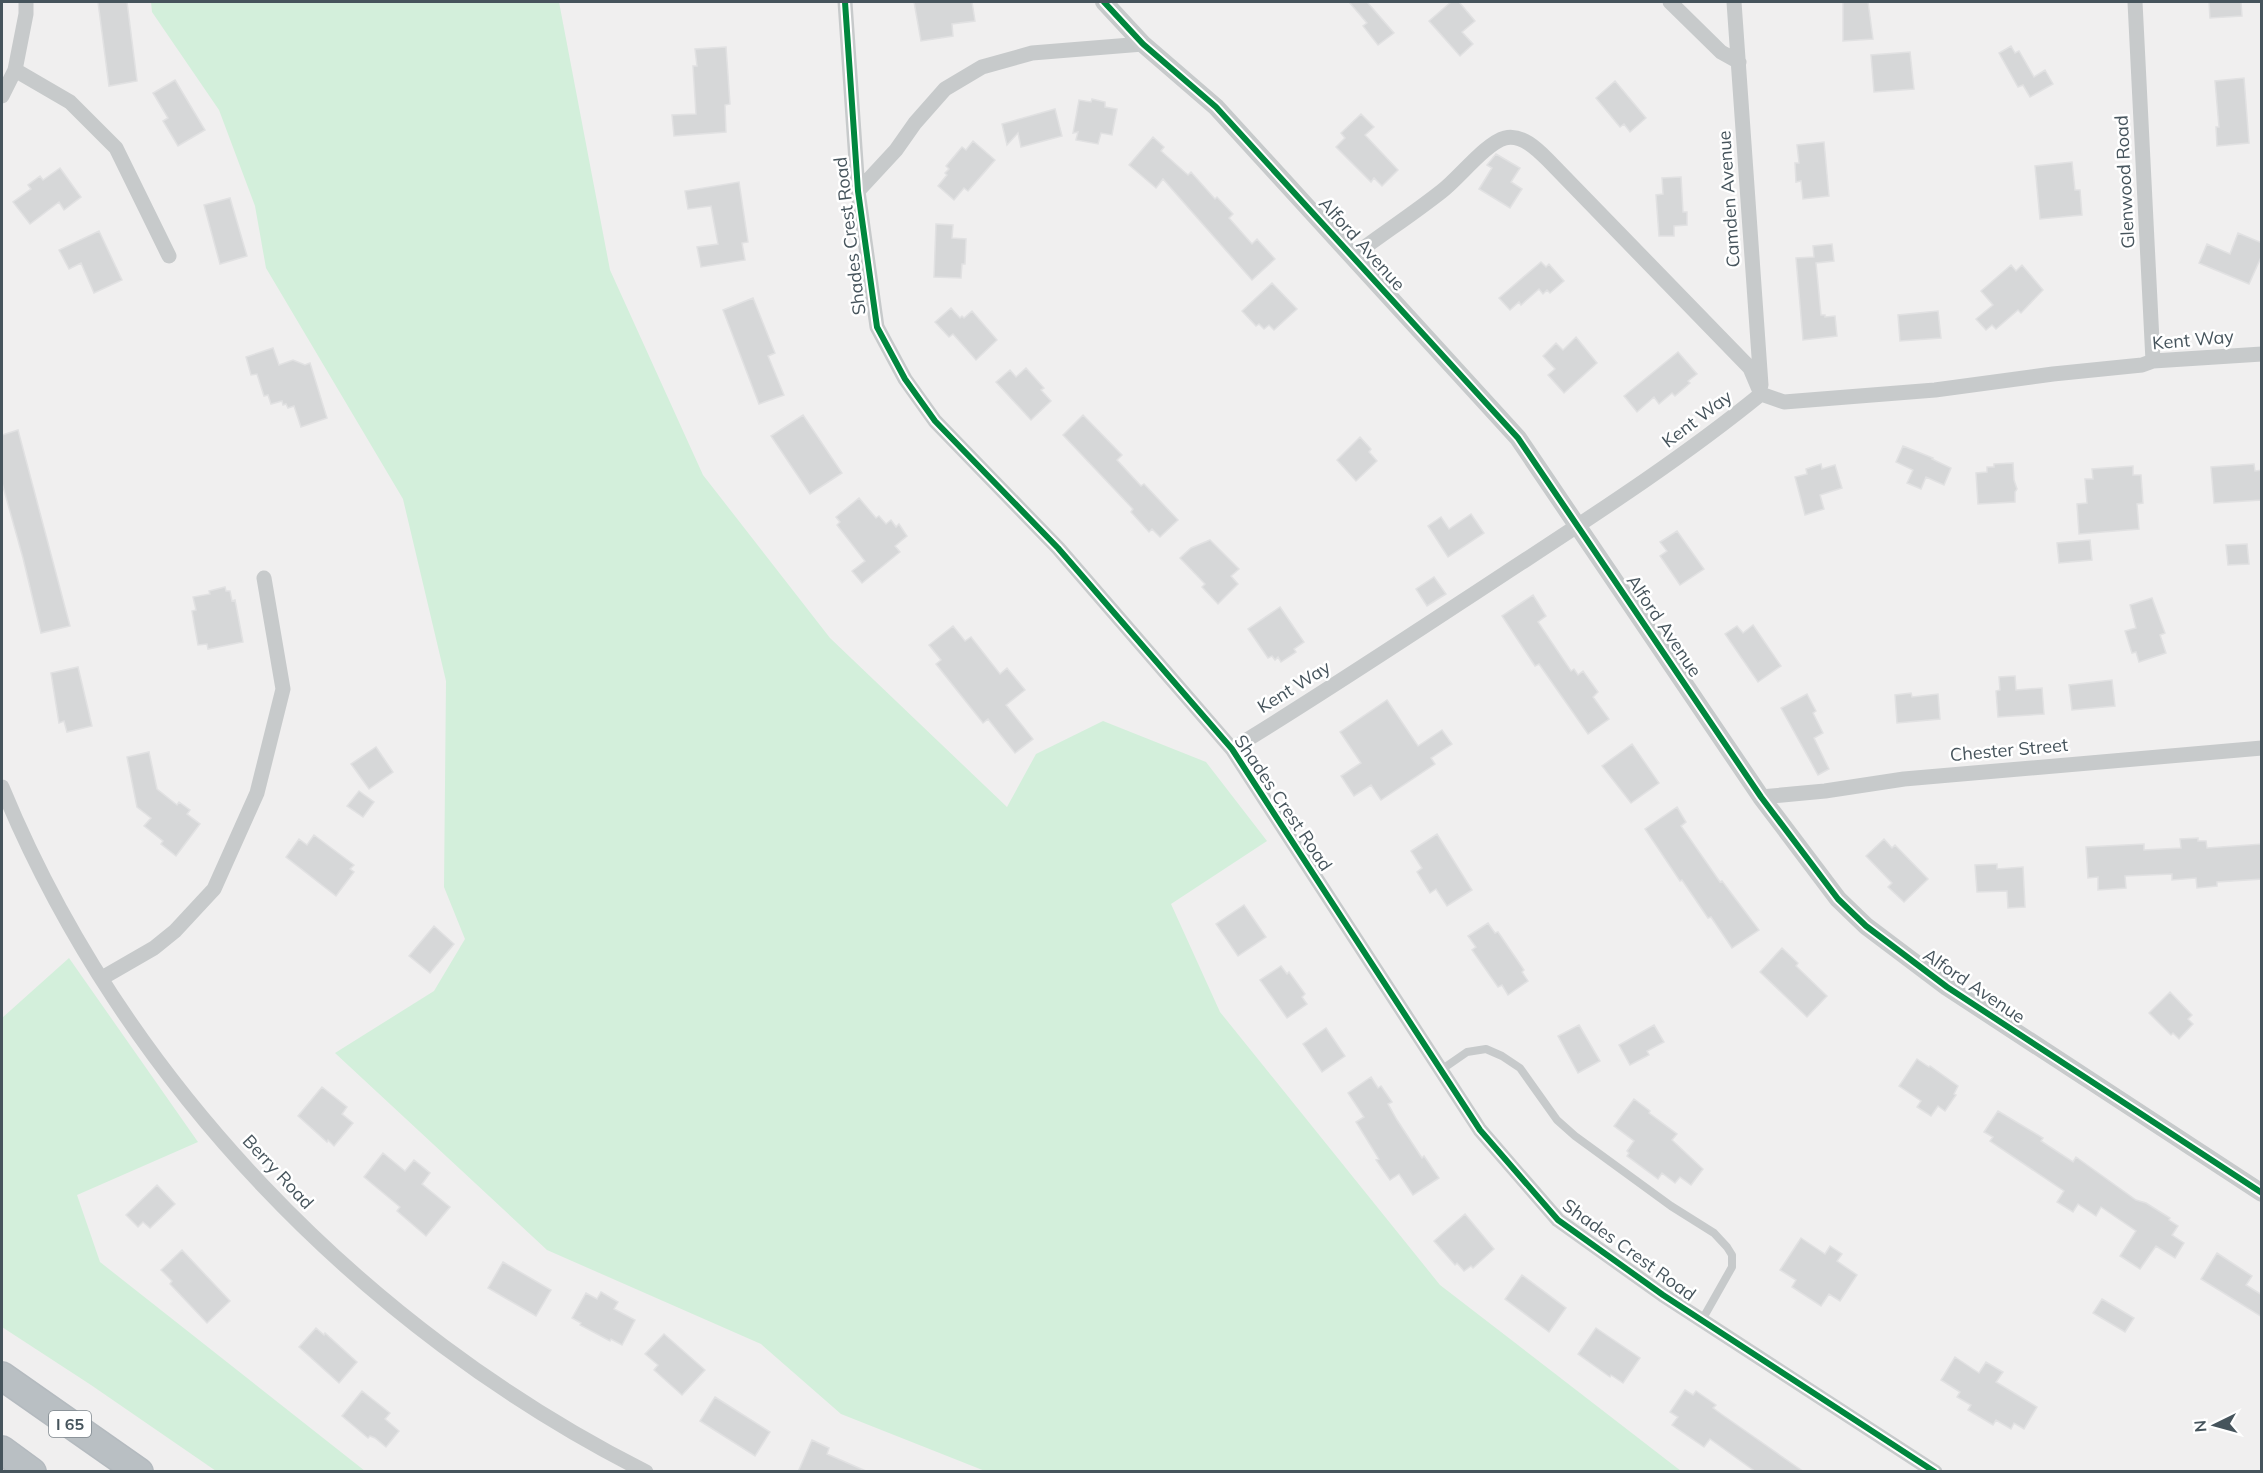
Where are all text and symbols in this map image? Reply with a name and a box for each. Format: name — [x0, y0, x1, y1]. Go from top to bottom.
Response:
street label: Glenwood Road — [2110, 115, 2139, 249]
street label: Camden Avenue — [1712, 130, 1745, 268]
street label: Shades Crest Road — [828, 156, 871, 317]
street label: Alford Avenue — [1314, 192, 1410, 295]
street label: Kent Way — [2151, 324, 2235, 355]
street label: Kent Way — [1657, 385, 1737, 452]
street label: Alford Avenue — [1622, 570, 1707, 681]
street label: Kent Way — [1253, 655, 1335, 718]
street label: Shades Crest Road — [1229, 730, 1337, 875]
street label: Chester Street — [1949, 733, 2069, 766]
street label: Alford Avenue — [1919, 943, 2030, 1028]
street label: Berry Road — [238, 1129, 319, 1214]
street label: Shades Crest Road — [1558, 1193, 1700, 1306]
north arrow — [2185, 1395, 2245, 1455]
road number: I 65 — [49, 1411, 91, 1437]
text: N — [2190, 1419, 2211, 1433]

